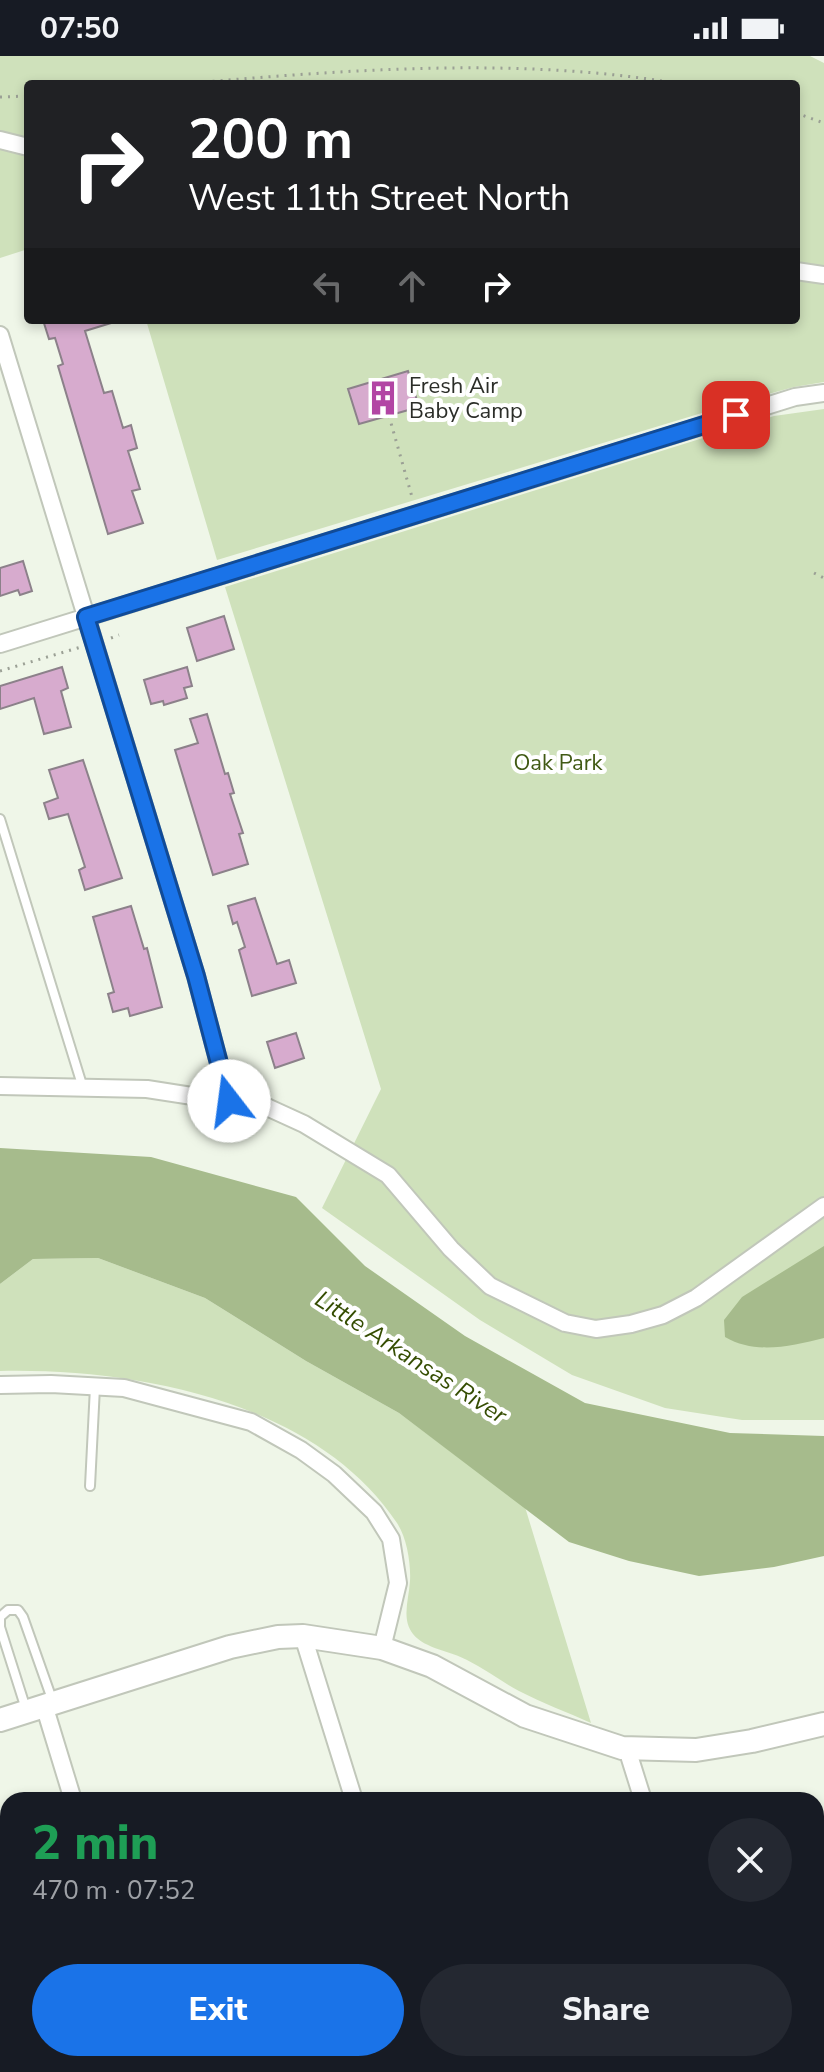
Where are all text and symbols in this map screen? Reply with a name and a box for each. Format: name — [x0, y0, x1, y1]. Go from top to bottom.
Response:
text: 07:50 — [40, 8, 119, 49]
text: 200 m — [188, 101, 353, 178]
icon: right — [56, 112, 160, 216]
text: West 11th Street North — [188, 174, 570, 223]
icon: left — [306, 264, 350, 308]
icon: ahead — [390, 264, 434, 308]
icon: right — [474, 264, 518, 308]
place label: Fresh Air Baby Camp — [409, 371, 523, 426]
building icon: Fresh Air Baby Camp — [364, 379, 402, 417]
pin — [702, 381, 770, 449]
icon: arrive — [714, 393, 758, 437]
park label: Oak Park — [513, 748, 604, 778]
position arrow — [187, 1059, 271, 1143]
water label: Little Arkansas River — [309, 1283, 514, 1432]
text: 2 min — [32, 1810, 158, 1876]
button: close — [708, 1818, 792, 1902]
text: 470 m · 07:52 — [32, 1873, 195, 1908]
button: Exit — [32, 1964, 404, 2056]
button: Share — [420, 1964, 792, 2056]

